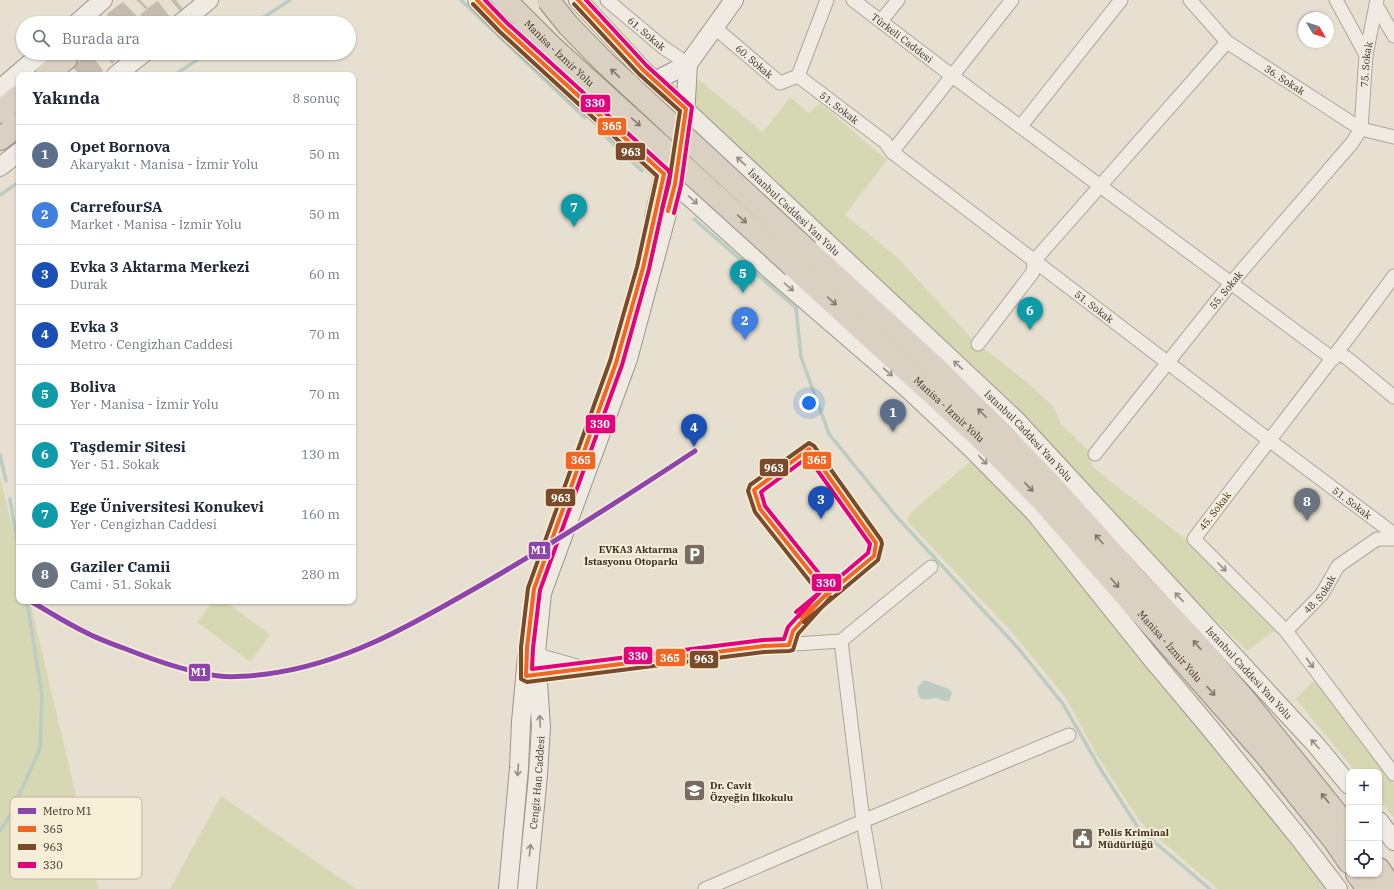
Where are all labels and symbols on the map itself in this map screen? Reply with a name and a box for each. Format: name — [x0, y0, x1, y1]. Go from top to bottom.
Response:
street label: Türkeli Caddesi — [869, 10, 936, 65]
north arrow — [1298, 12, 1334, 48]
street label: 61. Sokak — [625, 14, 669, 53]
street label: Manisa - İzmir Yolu — [522, 17, 597, 89]
street label: 75. Sokak — [1357, 40, 1375, 88]
street label: 60. Sokak — [733, 42, 776, 81]
street label: 36. Sokak — [1262, 62, 1308, 98]
one-way arrow — [610, 68, 620, 78]
street label: 51. Sokak — [817, 88, 862, 127]
line badge: 330 — [580, 94, 611, 113]
text: 330 — [585, 96, 605, 110]
line badge: 365 — [597, 117, 627, 136]
one-way arrow — [630, 117, 640, 126]
text: 365 — [602, 119, 622, 133]
line badge: 963 — [615, 142, 646, 161]
text: 963 — [621, 145, 641, 159]
one-way arrow — [736, 156, 746, 166]
street label: İstanbul Caddesi Yan Yolu — [746, 166, 843, 258]
pin: 7 — [561, 194, 587, 227]
one-way arrow — [688, 195, 698, 204]
one-way arrow — [737, 214, 747, 224]
pin: 5 — [730, 260, 756, 293]
street label: 55. Sokak — [1206, 268, 1245, 312]
one-way arrow — [784, 282, 794, 291]
street label: 51. Sokak — [1072, 288, 1117, 326]
one-way arrow — [827, 297, 838, 306]
pin: 6 — [1017, 297, 1043, 330]
pin: 2 — [732, 307, 758, 340]
one-way arrow — [953, 360, 963, 370]
one-way arrow — [883, 367, 893, 376]
street label: Manisa - İzmir Yolu — [911, 374, 987, 445]
street label: İstanbul Caddesi Yan Yolu — [982, 387, 1075, 484]
your location — [799, 393, 819, 413]
pin: 1 — [880, 399, 906, 432]
one-way arrow — [977, 409, 987, 418]
line badge: 330 — [585, 414, 616, 434]
pin: 4 — [681, 414, 707, 447]
text: 330 — [590, 417, 610, 431]
line badge: 365 — [565, 451, 596, 470]
line badge: 365 — [802, 451, 832, 470]
text: 365 — [571, 453, 591, 467]
text: 365 — [807, 453, 827, 467]
one-way arrow — [978, 455, 988, 465]
line badge: 963 — [759, 458, 789, 477]
text: 963 — [764, 461, 784, 475]
one-way arrow — [1024, 482, 1034, 492]
street label: 51. Sokak — [1330, 484, 1375, 522]
pin: 3 — [808, 486, 834, 519]
line badge: 963 — [545, 488, 576, 507]
pin: 8 — [1294, 488, 1320, 521]
street label: 45. Sokak — [1196, 489, 1234, 533]
text: 963 — [551, 491, 571, 505]
one-way arrow — [1094, 534, 1104, 544]
line badge: M1 — [528, 541, 551, 560]
parking icon: EVKA3 Aktarma İstasyonu Otoparkı — [681, 542, 707, 568]
text: M1 — [531, 543, 548, 557]
place label: EVKA3 Aktarma İstasyonu Otoparkı — [584, 543, 679, 568]
one-way arrow — [1217, 562, 1227, 572]
street label: 48. Sokak — [1300, 572, 1338, 616]
line badge: 330 — [811, 573, 842, 592]
text: 330 — [816, 576, 836, 590]
one-way arrow — [1111, 578, 1120, 589]
one-way arrow — [1174, 592, 1184, 602]
street label: Manisa - İzmir Yolu — [1135, 607, 1205, 685]
street label: İstanbul Caddesi Yan Yolu — [1203, 624, 1295, 722]
one-way arrow — [1192, 640, 1202, 650]
line badge: 330 — [623, 646, 653, 665]
line badge: 365 — [655, 648, 686, 667]
text: 330 — [628, 649, 648, 663]
line badge: 963 — [689, 650, 719, 669]
text: 365 — [660, 651, 680, 665]
text: 963 — [694, 652, 714, 666]
one-way arrow — [1305, 657, 1314, 668]
line badge: M1 — [188, 663, 211, 682]
text: M1 — [191, 665, 208, 679]
one-way arrow — [1206, 686, 1215, 697]
one-way arrow — [537, 715, 544, 728]
street label: Cengiz Han Caddesi — [526, 735, 547, 830]
one-way arrow — [1310, 739, 1320, 749]
one-way arrow — [515, 763, 522, 776]
school or university icon: Dr. Cavit Özyeğin İlkokulu — [682, 778, 708, 804]
place label: Dr. Cavit Özyeğin İlkokulu — [710, 779, 794, 804]
one-way arrow — [1320, 793, 1329, 804]
legend — [10, 797, 142, 879]
text: Metro M1 — [43, 804, 92, 818]
text: 365 — [43, 822, 63, 836]
public building icon: Polis Kriminal Müdürlüğü — [1069, 825, 1095, 851]
place label: Polis Kriminal Müdürlüğü — [1098, 826, 1169, 851]
text: 963 — [43, 840, 63, 854]
one-way arrow — [527, 844, 534, 857]
text: 330 — [43, 858, 63, 872]

